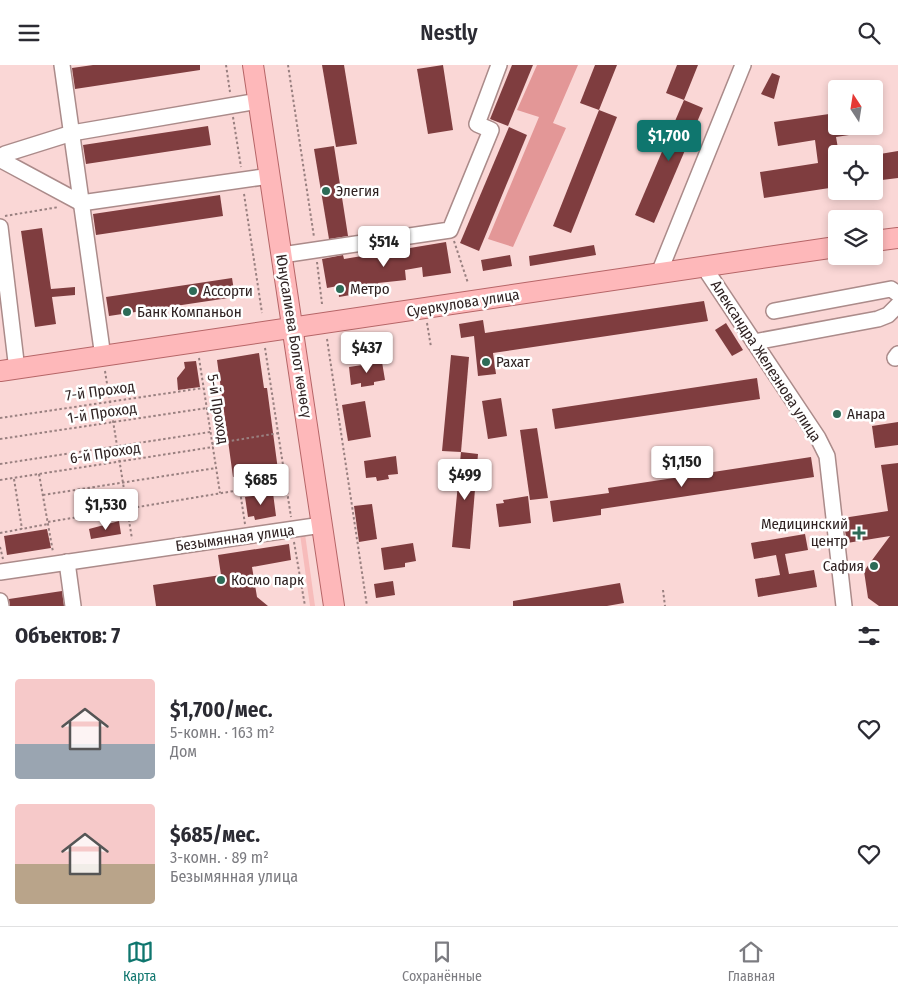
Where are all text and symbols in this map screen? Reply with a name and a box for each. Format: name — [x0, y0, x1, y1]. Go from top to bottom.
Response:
icon: menu — [15, 19, 43, 47]
text: Nestly — [420, 19, 478, 46]
icon: search — [855, 19, 883, 47]
north arrow — [828, 80, 882, 135]
map controls — [828, 80, 883, 265]
pin: $1,700 — [628, 119, 710, 162]
text: $1,700 — [648, 126, 690, 145]
button: locate — [828, 145, 883, 200]
place label: Элегия — [336, 182, 380, 200]
marker: Элегия — [320, 185, 332, 197]
button: layers — [828, 210, 883, 265]
pin: $514 — [354, 225, 414, 268]
text: $514 — [369, 232, 399, 251]
street label: Юнусалиева Болот көчөсү — [272, 253, 316, 420]
street label: Александра Железнова улица — [707, 277, 825, 445]
place label: Метро — [350, 280, 390, 298]
place label: Ассорти — [203, 282, 253, 300]
marker: Метро — [334, 283, 346, 295]
marker: Ассорти — [187, 285, 199, 297]
street label: Суеркулова улица — [405, 285, 521, 321]
place label: Банк Компаньон — [137, 303, 242, 321]
marker: Банк Компаньон — [121, 306, 133, 318]
pin: $437 — [337, 331, 397, 374]
text: $437 — [352, 338, 382, 357]
place label: Рахат — [496, 353, 531, 371]
marker: Рахат — [480, 356, 492, 368]
street label: 5-й Проход — [204, 373, 232, 445]
street label: 7-й Проход — [64, 377, 136, 405]
street label: 1-й Проход — [66, 399, 138, 427]
place label: Анара — [847, 405, 885, 423]
marker: Анара — [831, 408, 843, 420]
street label: 6-й Проход — [68, 439, 142, 467]
pin: $1,150 — [641, 445, 723, 488]
text: $1,150 — [662, 452, 702, 471]
pin: $499 — [435, 459, 495, 501]
pin: $685 — [231, 463, 291, 506]
text: $499 — [449, 465, 481, 484]
text: $685 — [245, 470, 277, 489]
pin: $1,530 — [65, 489, 147, 531]
text: $1,530 — [85, 495, 127, 514]
place label: Медицинский центр — [761, 515, 848, 550]
street label: Безымянная улица — [174, 521, 296, 555]
marker: Медицинский центр — [852, 526, 866, 540]
place label: Сафия — [823, 557, 864, 575]
marker: Сафия — [868, 560, 880, 572]
place label: Космо парк — [231, 571, 304, 589]
marker: Космо парк — [215, 574, 227, 586]
icon: filters — [855, 622, 883, 650]
text: Объектов: 7 — [15, 623, 120, 649]
text: $1,700/мес. — [170, 697, 273, 723]
icon: home — [55, 699, 115, 759]
icon: heart — [855, 715, 883, 743]
text: 5-комн. · 163 m² — [170, 723, 275, 742]
text: Дом — [170, 742, 197, 761]
text: $685/мес. — [170, 822, 260, 848]
icon: home — [55, 824, 115, 884]
icon: heart — [855, 840, 883, 868]
text: 3-комн. · 89 m² — [170, 848, 269, 867]
text: Безымянная улица — [170, 867, 298, 886]
tab: Карта — [123, 938, 156, 985]
tab: Сохранённые — [402, 938, 482, 985]
tab: Главная — [728, 938, 775, 985]

